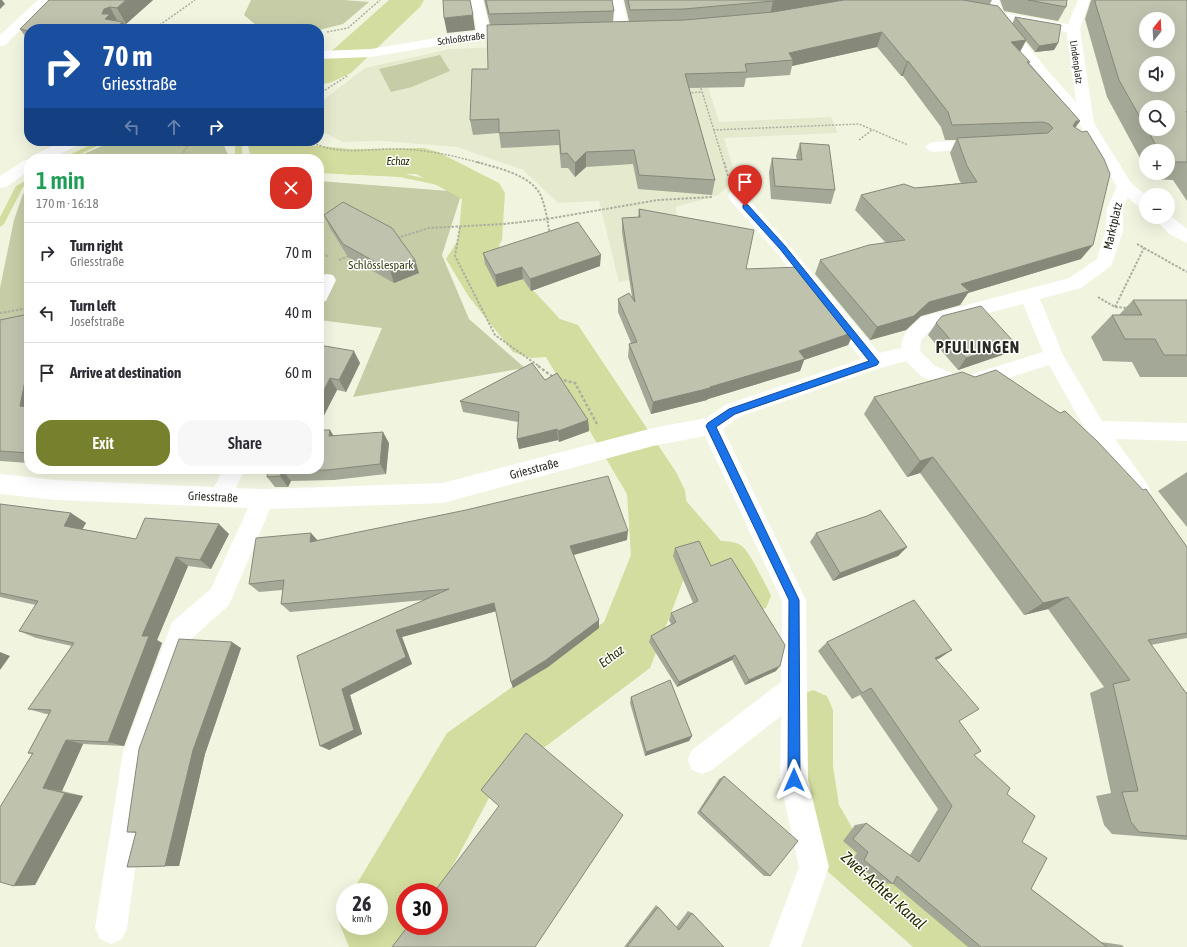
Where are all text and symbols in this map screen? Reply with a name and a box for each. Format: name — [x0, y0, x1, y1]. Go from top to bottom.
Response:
north arrow — [1139, 12, 1175, 48]
map controls — [1139, 12, 1175, 224]
street label: Schloßstraße — [437, 30, 486, 47]
icon: right — [36, 40, 88, 92]
text: 70 m — [102, 40, 152, 72]
street label: Lindenplatz — [1068, 40, 1085, 85]
button: sound — [1139, 56, 1175, 92]
text: Griesstraße — [102, 73, 177, 94]
button: search — [1139, 100, 1175, 136]
icon: left — [121, 116, 143, 138]
icon: ahead — [163, 116, 185, 138]
icon: right — [205, 116, 227, 138]
button: + — [1139, 144, 1175, 180]
water label: Echaz — [386, 155, 410, 167]
pin — [728, 165, 762, 206]
text: 1 min — [36, 167, 85, 194]
button: close — [270, 167, 312, 209]
icon: arrive — [734, 171, 756, 193]
button: − — [1139, 188, 1175, 224]
text: 170 m · 16:18 — [36, 196, 99, 211]
street label: Marktplatz — [1101, 200, 1125, 251]
text: Turn right — [70, 237, 123, 254]
icon: right — [36, 242, 58, 264]
text: 70 m — [285, 244, 312, 261]
text: Griesstraße — [70, 254, 124, 269]
park label: Schlösslespark — [348, 258, 414, 272]
text: Turn left — [70, 297, 116, 314]
icon: left — [36, 302, 58, 324]
text: 40 m — [285, 304, 312, 321]
text: Josefstraße — [70, 314, 124, 329]
district label: PFULLINGEN — [936, 338, 1020, 356]
icon: arrive — [36, 362, 58, 384]
text: Arrive at destination — [70, 364, 181, 381]
text: 60 m — [285, 364, 312, 381]
button: Exit — [36, 420, 170, 466]
button: Share — [178, 420, 312, 466]
street label: Griesstraße — [508, 456, 560, 482]
street label: Griesstraße — [188, 489, 238, 505]
water label: Echaz — [596, 642, 627, 671]
position arrow — [773, 759, 815, 801]
water label: Zwei-Achtel-Kanal — [838, 847, 930, 933]
speed limit sign: 30 — [396, 883, 448, 935]
text: 26 — [353, 892, 371, 915]
text: km/h — [352, 913, 372, 924]

